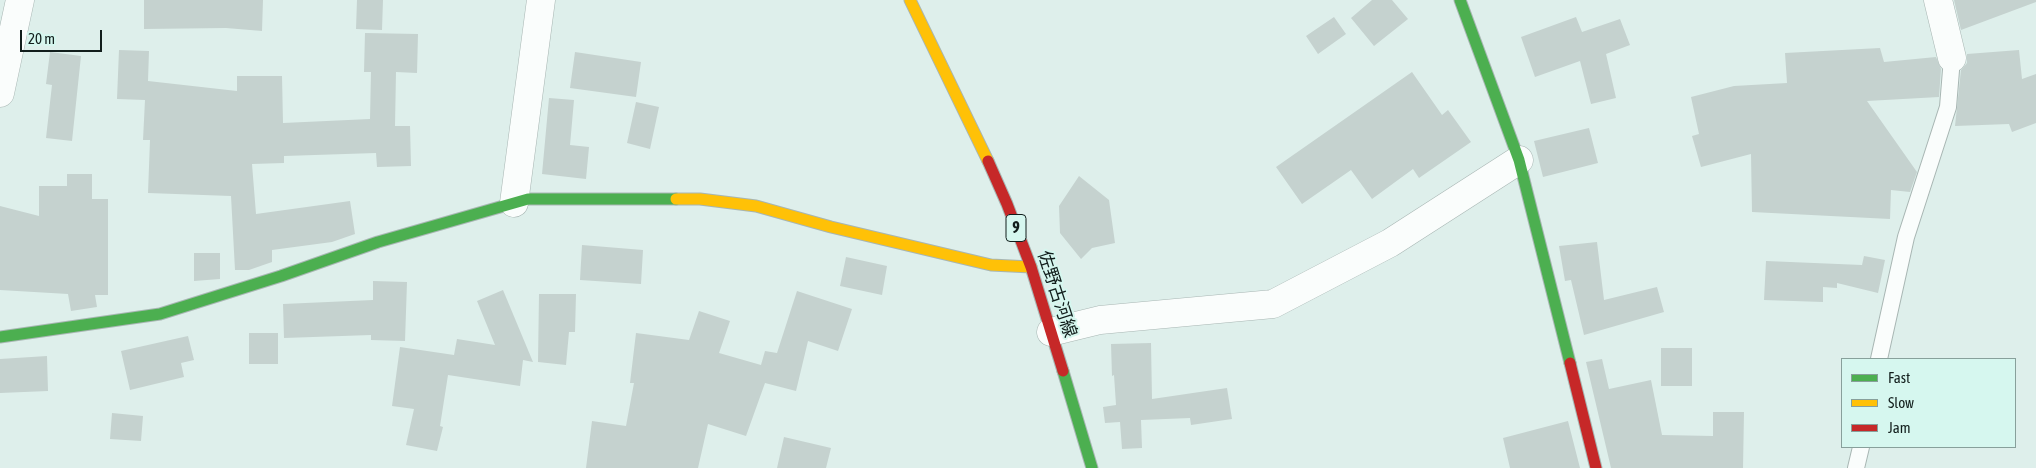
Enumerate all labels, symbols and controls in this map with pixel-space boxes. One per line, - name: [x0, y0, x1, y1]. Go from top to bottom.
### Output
- scale bar: [22, 20, 105, 52]
- text: 20 m: [28, 30, 55, 47]
- road number: 9: [1006, 214, 1026, 242]
- street label: 佐野古河線: [1033, 248, 1081, 340]
- legend: [1841, 358, 2016, 448]
- text: Fast: [1888, 369, 1910, 386]
- text: Slow: [1888, 394, 1914, 411]
- text: Jam: [1888, 419, 1911, 436]

